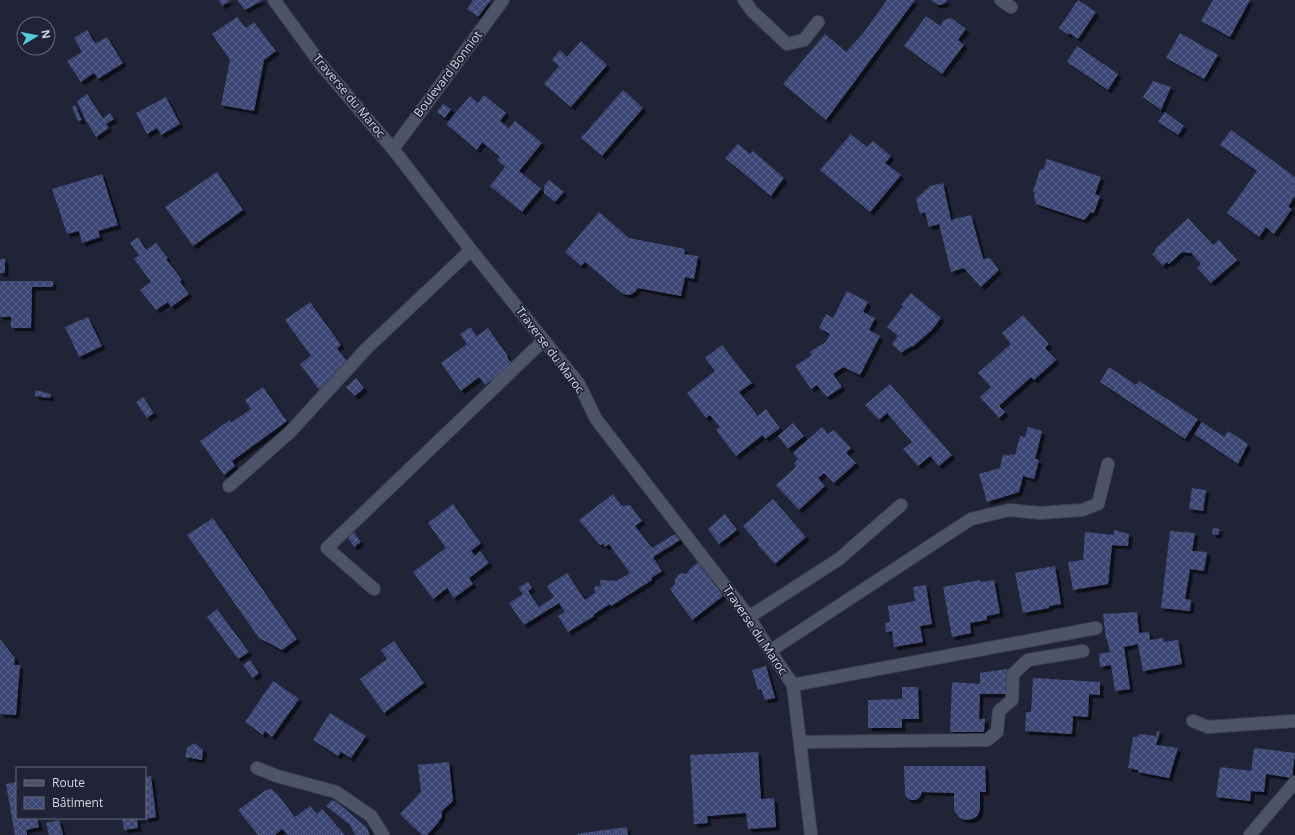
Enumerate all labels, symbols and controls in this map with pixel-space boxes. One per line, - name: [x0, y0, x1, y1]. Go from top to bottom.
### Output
- north arrow: [16, 16, 56, 56]
- street label: Boulevard Bonniot: [409, 27, 486, 120]
- text: N: [38, 28, 55, 40]
- street label: Traverse du Maroc: [309, 50, 390, 141]
- street label: Traverse du Maroc: [512, 303, 589, 397]
- street label: Traverse du Maroc: [719, 582, 792, 678]
- legend: [16, 767, 146, 819]
- text: Route: [52, 774, 85, 791]
- text: Bâtiment: [52, 794, 103, 811]

